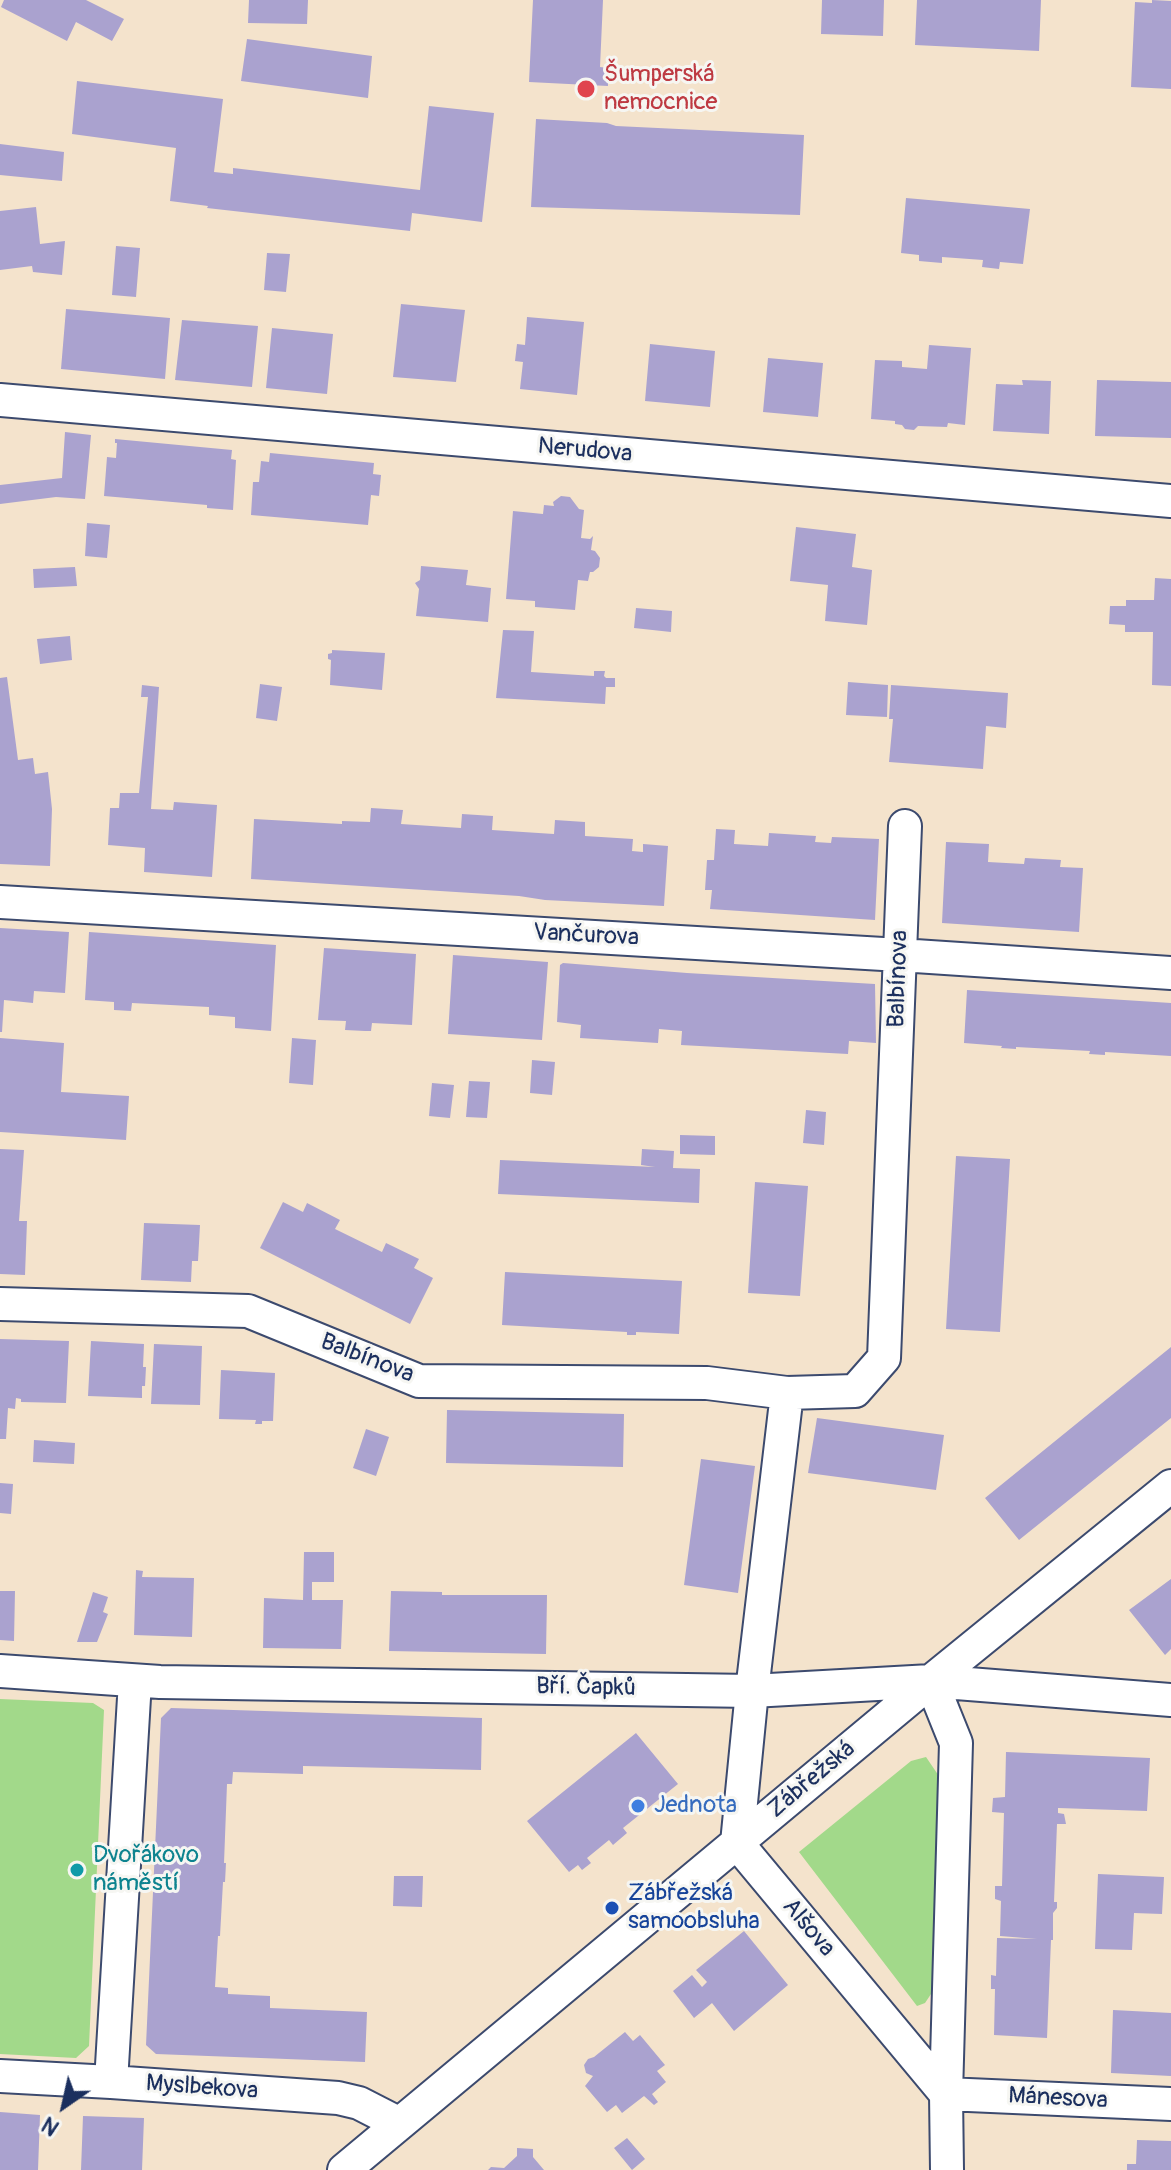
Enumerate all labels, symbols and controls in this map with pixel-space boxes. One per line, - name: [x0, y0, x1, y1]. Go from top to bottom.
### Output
- place label: Šumperská nemocnice: [604, 61, 717, 117]
- marker: Šumperská nemocnice: [575, 78, 597, 100]
- street label: Nerudova: [537, 433, 633, 469]
- street label: Vančurova: [532, 919, 640, 953]
- street label: Balbínova: [883, 930, 915, 1028]
- street label: Balbínova: [316, 1328, 418, 1390]
- street label: Bří. Čapků: [536, 1673, 636, 1703]
- street label: Zábřežská: [763, 1735, 861, 1825]
- place label: Jednota: [654, 1792, 737, 1820]
- marker: Jednota: [629, 1797, 647, 1815]
- place label: Dvořákovo náměstí: [93, 1842, 199, 1898]
- marker: Dvořákovo náměstí: [68, 1861, 86, 1879]
- place label: Zábřežská samoobsluha: [628, 1880, 760, 1936]
- street label: Alšova: [775, 1893, 841, 1963]
- marker: Zábřežská samoobsluha: [603, 1899, 621, 1917]
- north arrow: [24, 2066, 104, 2146]
- street label: Myslbekova: [145, 2070, 259, 2106]
- street label: Mánesova: [1008, 2082, 1108, 2116]
- text: N: [37, 2110, 65, 2142]

